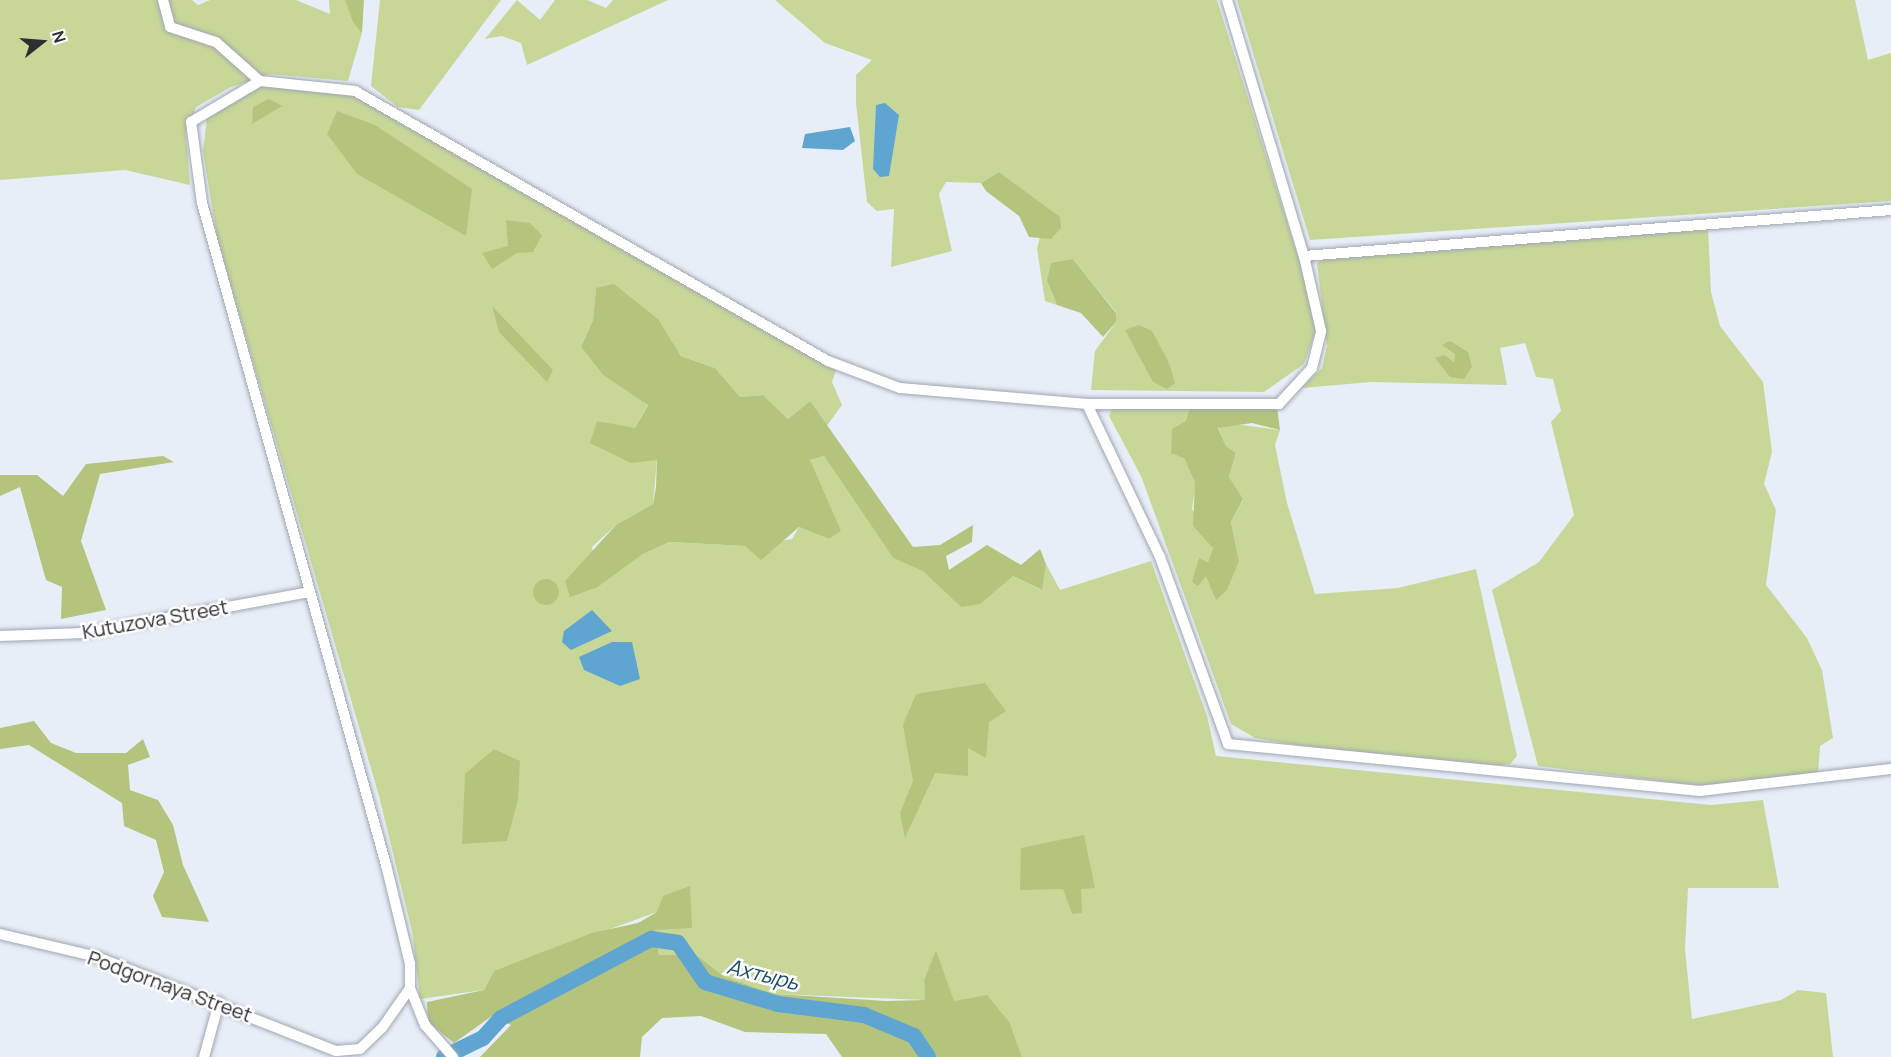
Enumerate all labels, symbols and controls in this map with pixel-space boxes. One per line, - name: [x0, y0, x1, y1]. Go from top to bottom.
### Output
- north arrow: [12, 12, 72, 72]
- text: N: [47, 28, 71, 45]
- street label: Kutuzova Street: [80, 594, 230, 644]
- street label: Podgornaya Street: [85, 945, 255, 1027]
- water label: Ахтырь: [725, 953, 801, 995]

